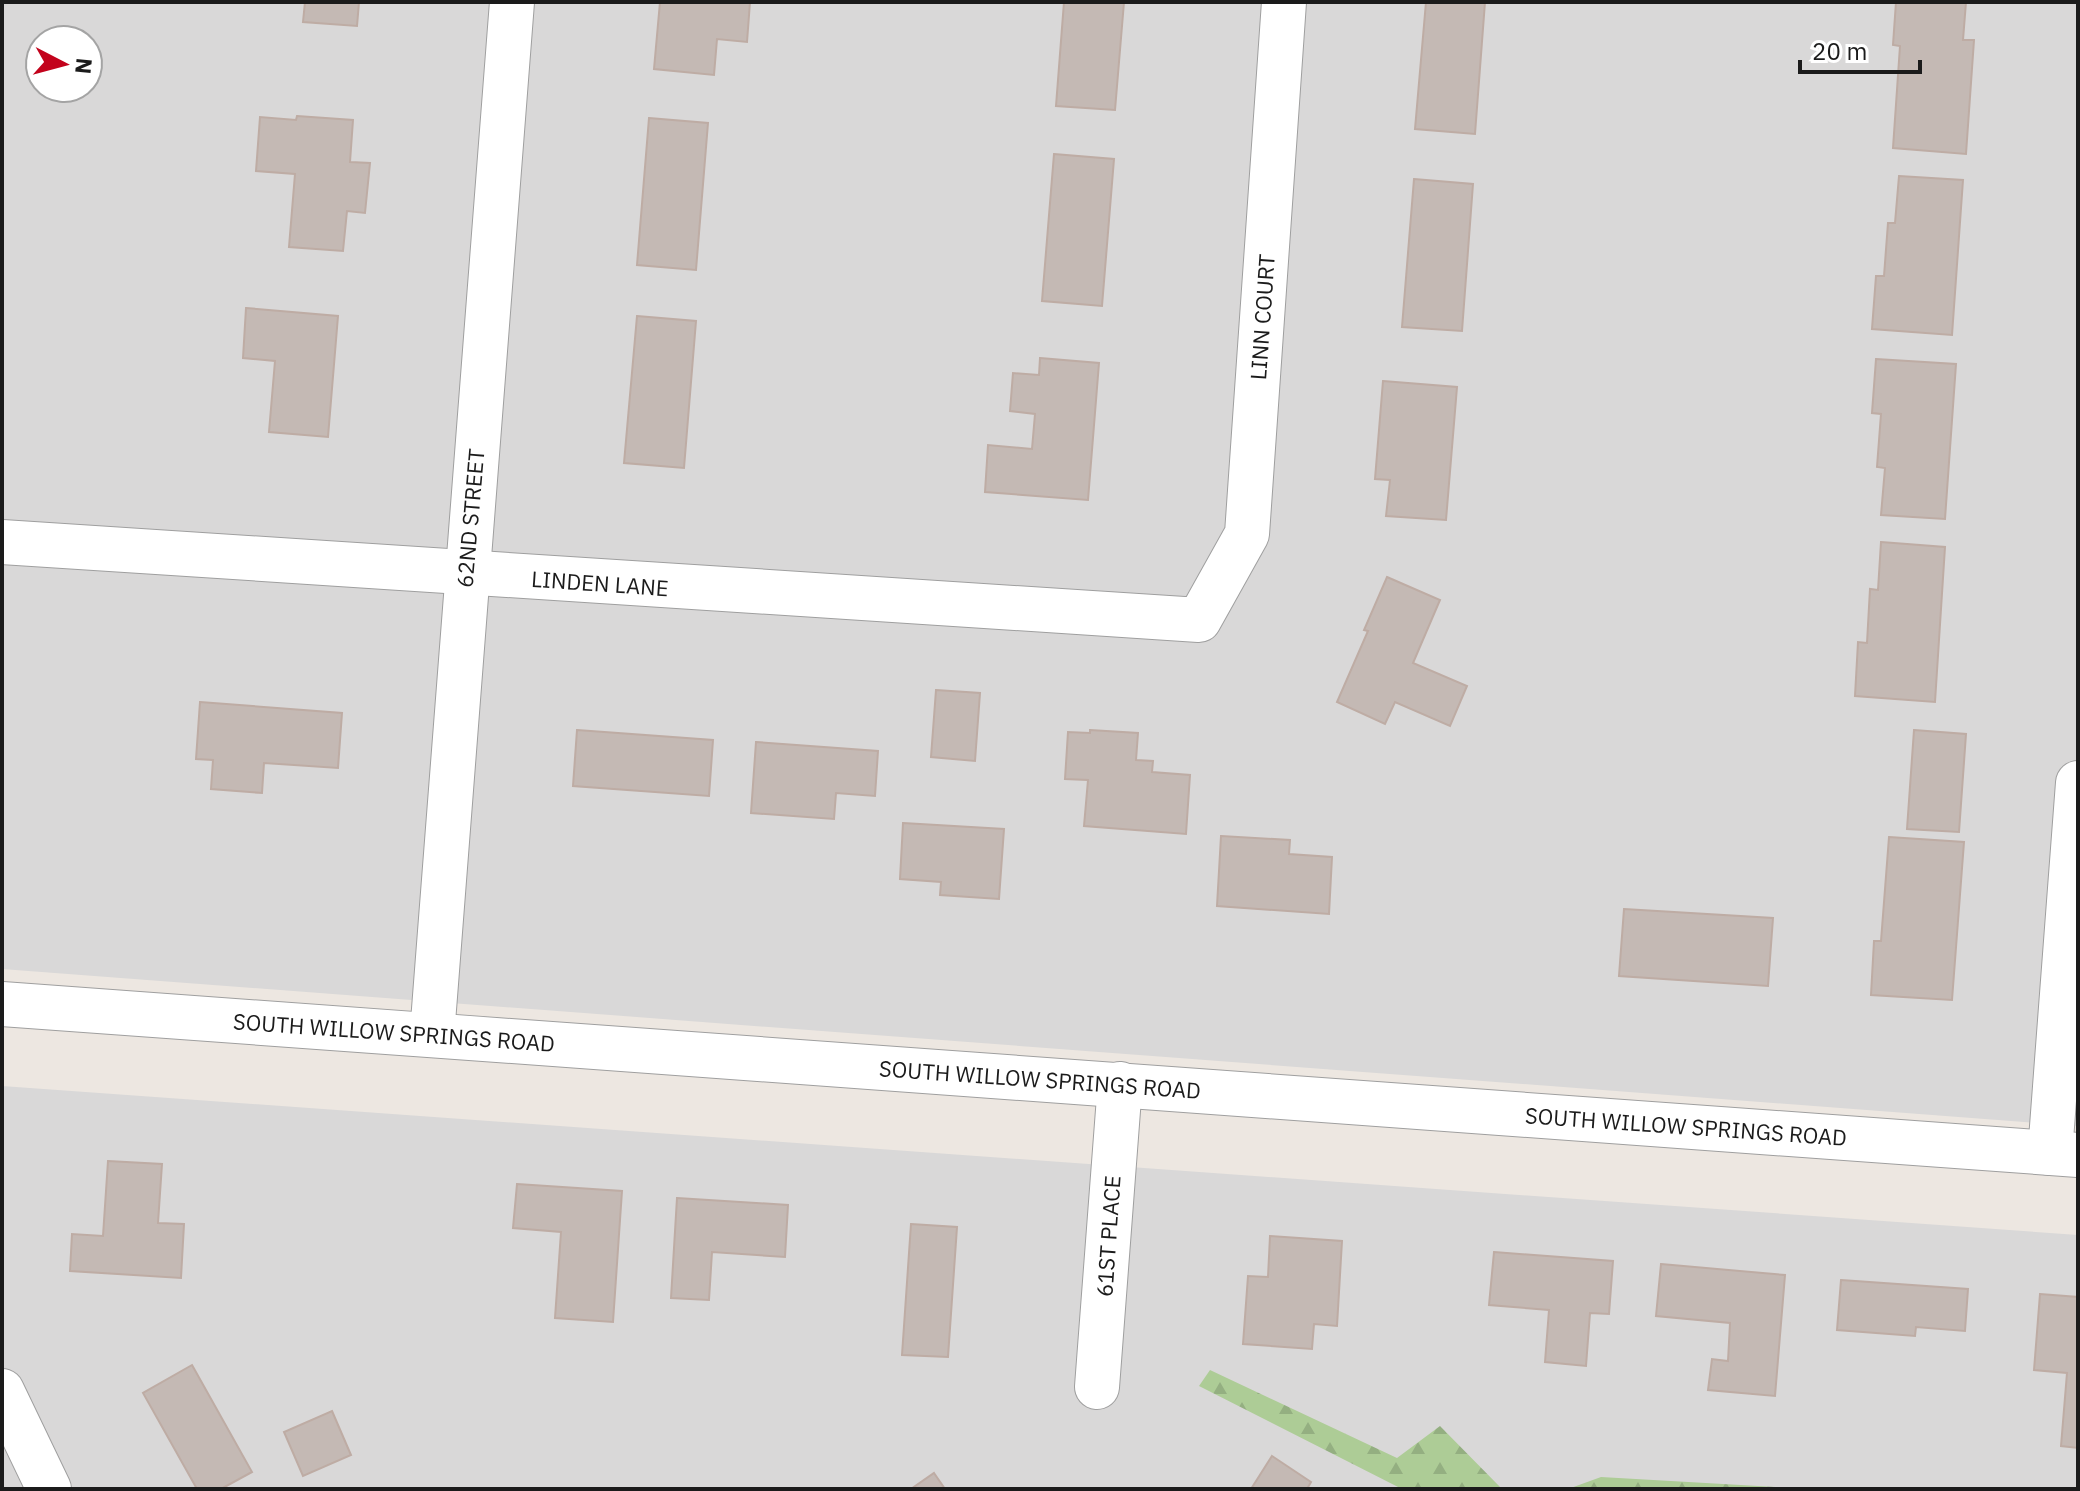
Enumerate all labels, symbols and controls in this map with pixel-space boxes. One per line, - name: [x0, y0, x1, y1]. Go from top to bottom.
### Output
- north arrow: [24, 24, 104, 104]
- scale bar: [1800, 24, 1920, 74]
- text: 20 m: [1812, 35, 1867, 67]
- text: N: [69, 57, 100, 76]
- street label: LINN COURT: [1243, 253, 1281, 381]
- street label: 62ND STREET: [449, 447, 491, 589]
- street label: LINDEN LANE: [530, 564, 670, 602]
- street label: SOUTH WILLOW SPRINGS ROAD: [232, 1006, 556, 1058]
- street label: SOUTH WILLOW SPRINGS ROAD: [878, 1053, 1202, 1105]
- street label: SOUTH WILLOW SPRINGS ROAD: [1524, 1100, 1848, 1152]
- street label: 61ST PLACE: [1089, 1174, 1127, 1298]

